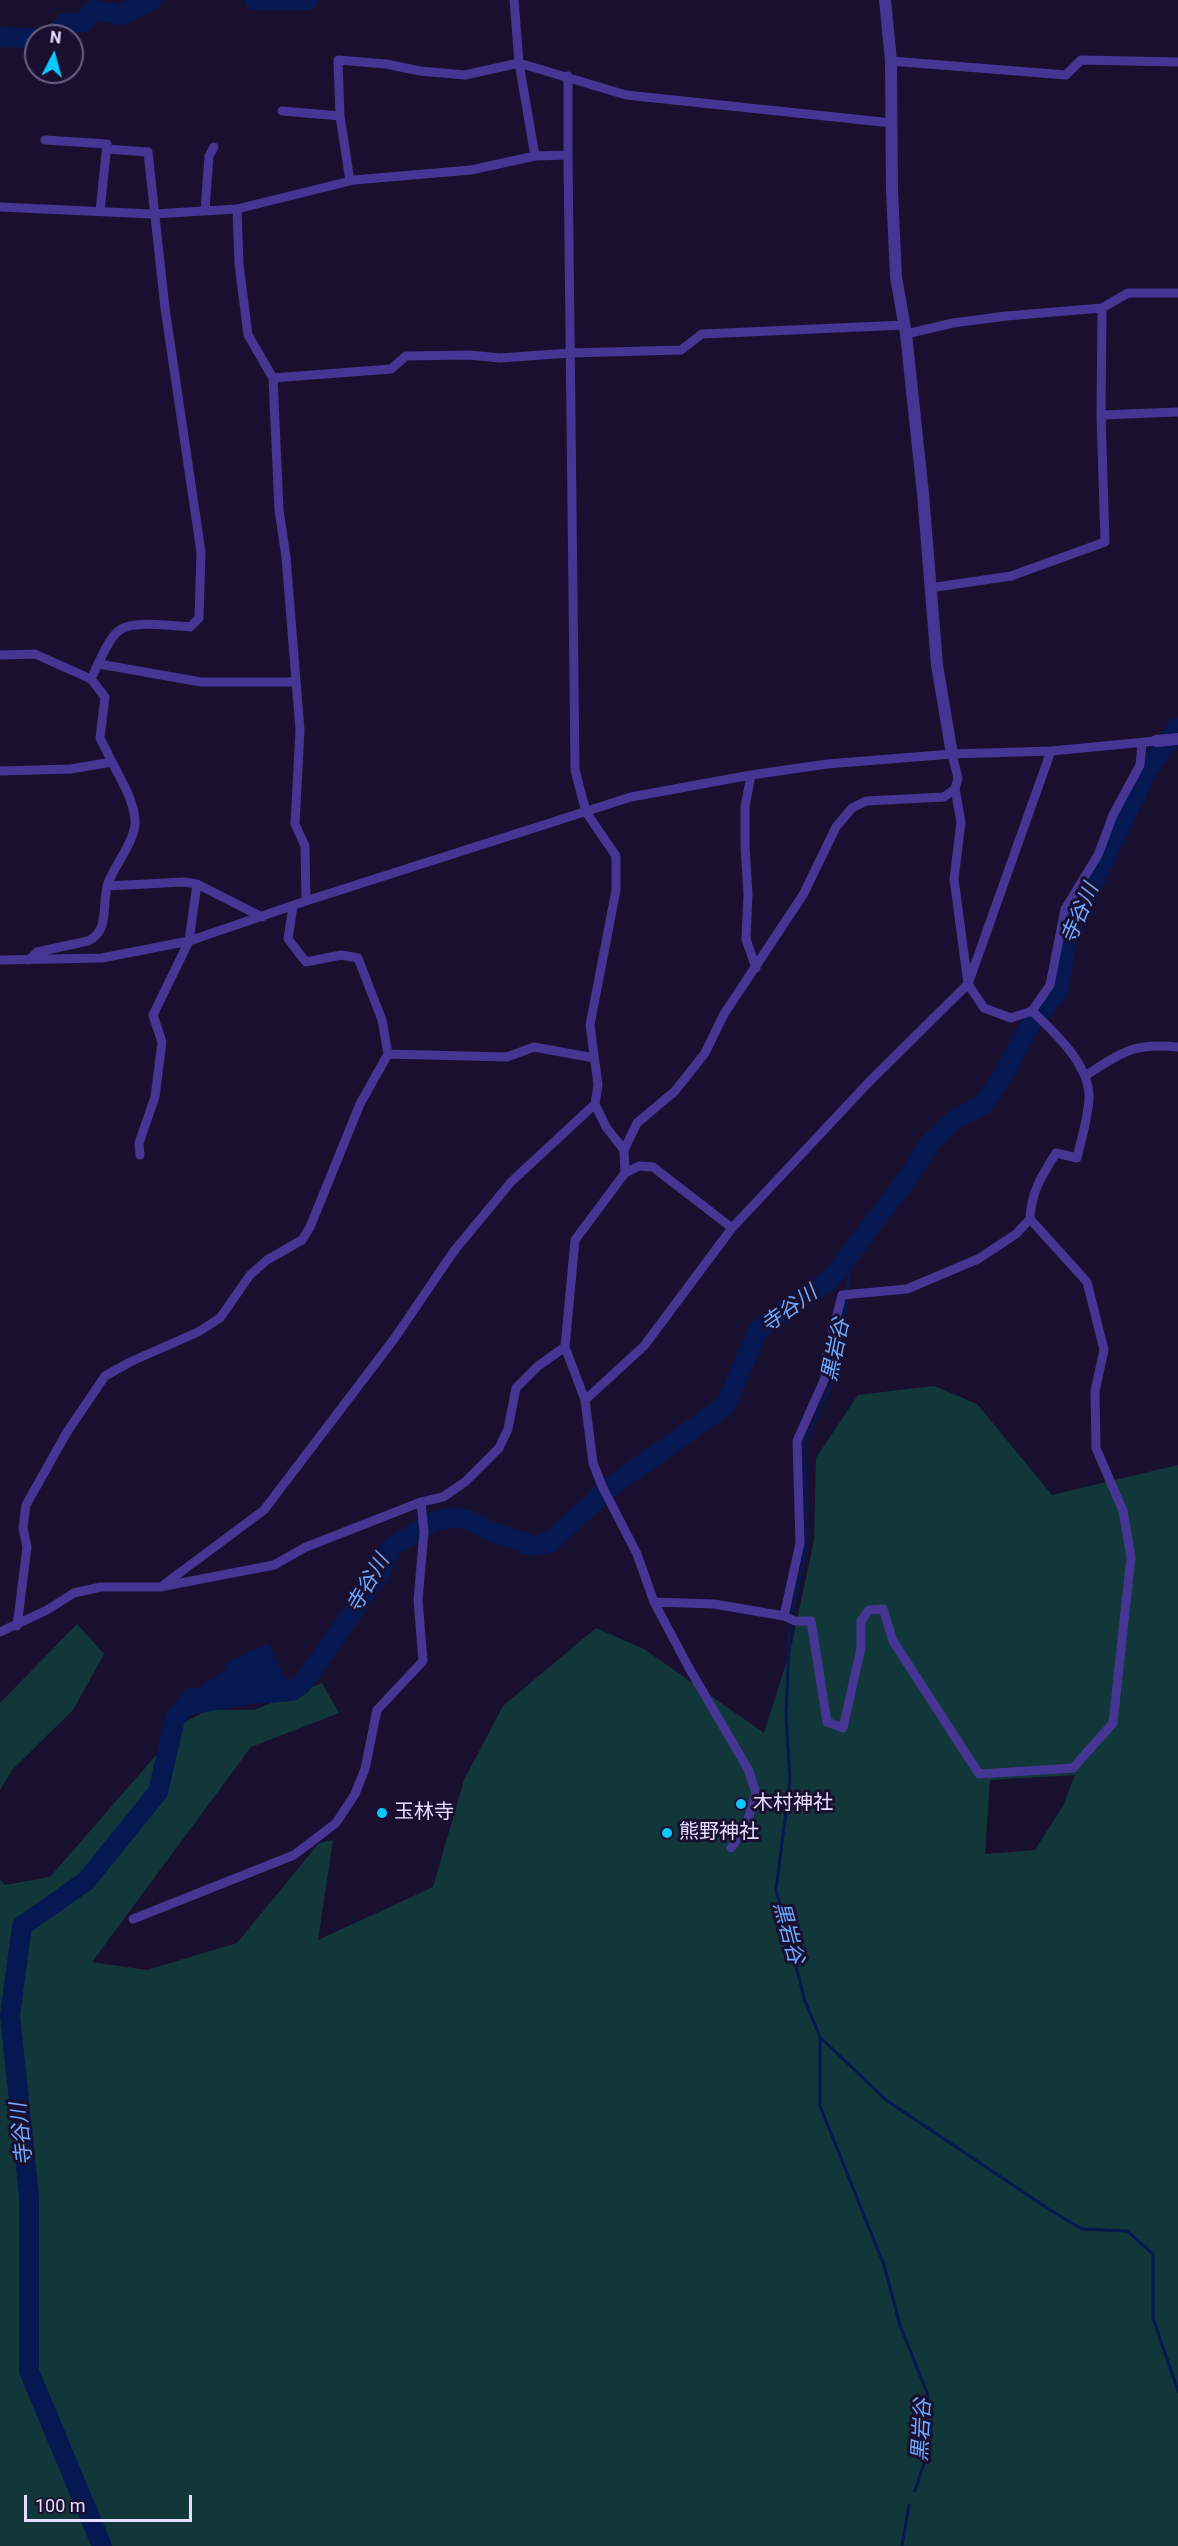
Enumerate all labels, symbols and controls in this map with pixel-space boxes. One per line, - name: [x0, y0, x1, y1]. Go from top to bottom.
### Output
- north arrow: [24, 24, 84, 84]
- text: N: [49, 28, 62, 48]
- water label: 寺谷川: [1057, 880, 1105, 948]
- water label: 寺谷川: [757, 1281, 823, 1339]
- water label: 黒岩谷: [818, 1317, 856, 1383]
- water label: 寺谷川: [342, 1550, 396, 1618]
- place label: 木村神社: [753, 1792, 833, 1816]
- marker: 木村神社: [734, 1797, 748, 1811]
- place label: 玉林寺: [394, 1801, 454, 1825]
- marker: 玉林寺: [375, 1806, 389, 1820]
- place label: 熊野神社: [679, 1821, 759, 1845]
- marker: 熊野神社: [660, 1826, 674, 1840]
- water label: 黒岩谷: [767, 1899, 807, 1967]
- water label: 寺谷川: [7, 2101, 39, 2167]
- water label: 黒岩谷: [909, 2398, 937, 2462]
- scale bar: [27, 2483, 195, 2521]
- text: 100 m: [35, 2495, 86, 2516]

